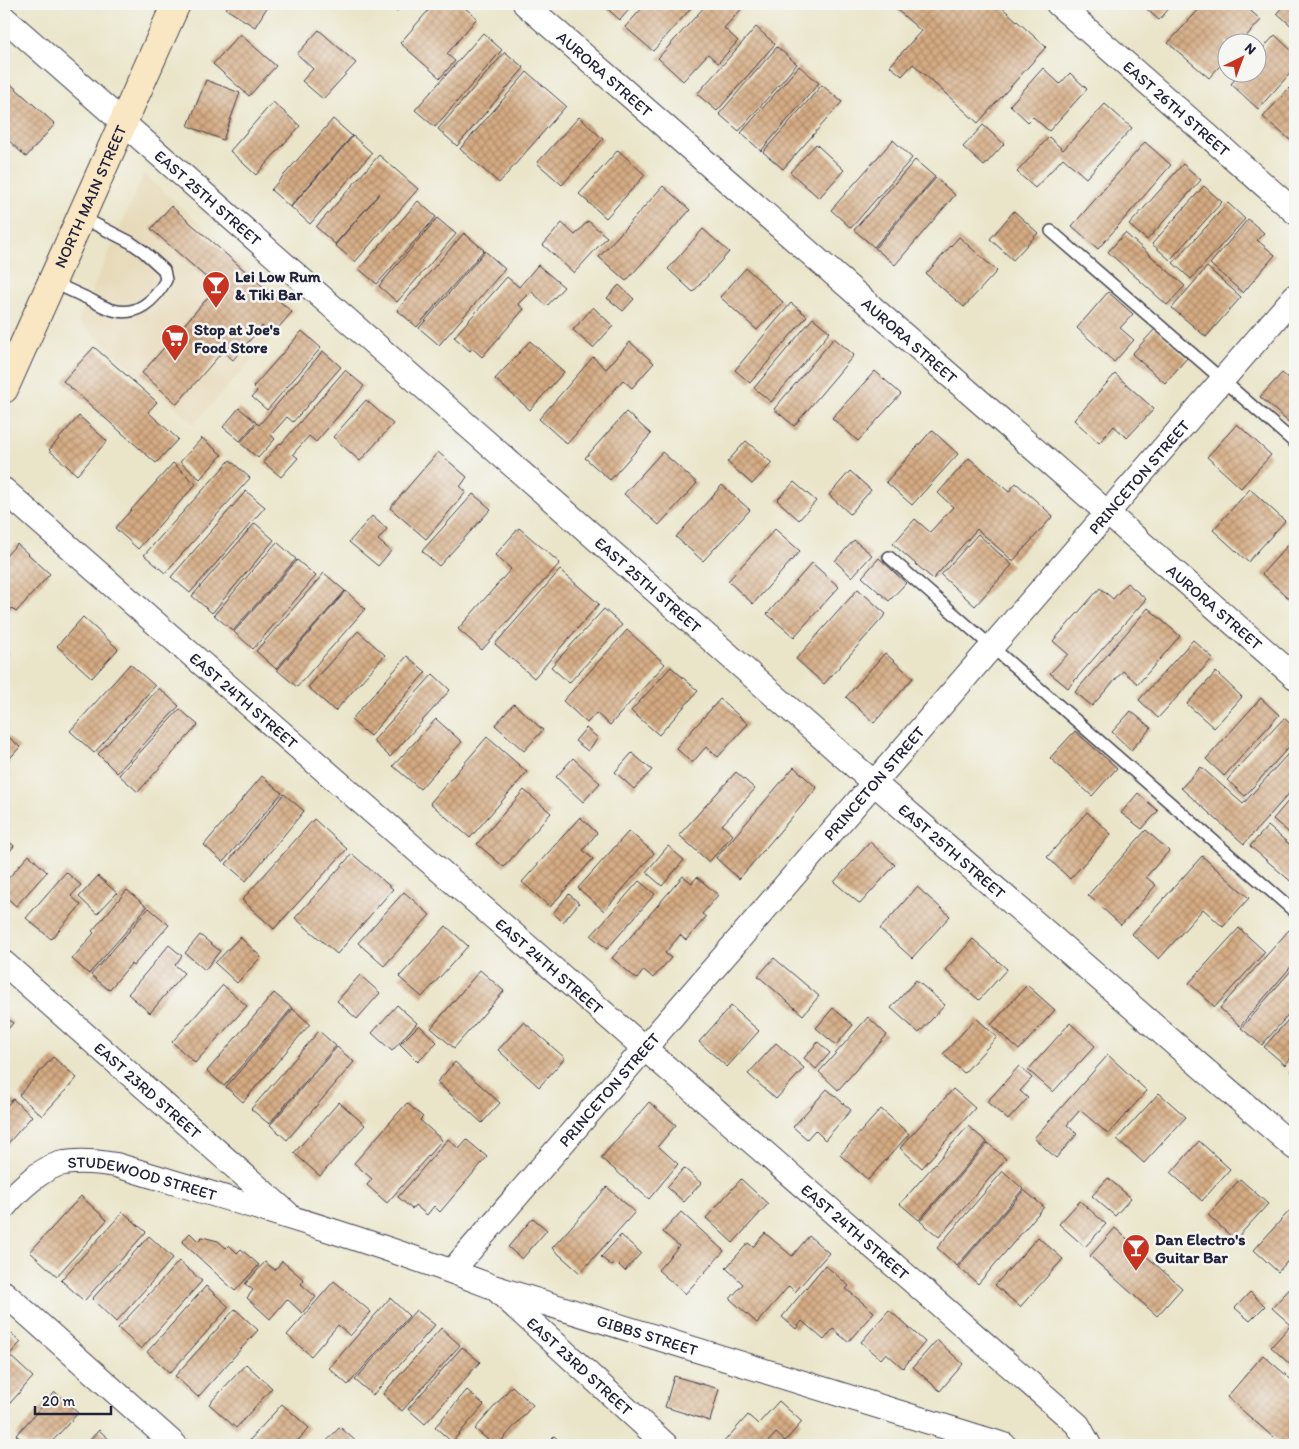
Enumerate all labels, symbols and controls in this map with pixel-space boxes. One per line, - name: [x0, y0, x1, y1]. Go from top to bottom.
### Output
- street label: AURORA STREET: [553, 27, 656, 121]
- north arrow: [1216, 32, 1266, 82]
- text: N: [1241, 39, 1260, 58]
- street label: EAST 26TH STREET: [1119, 56, 1234, 160]
- street label: NORTH MAIN STREET: [50, 122, 130, 271]
- street label: EAST 25TH STREET: [151, 146, 265, 250]
- place label: Lei Low Rum & Tiki Bar: [235, 267, 321, 304]
- bar icon: Lei Low Rum & Tiki Bar: [201, 270, 231, 309]
- street label: AURORA STREET: [858, 293, 961, 387]
- place label: Stop at Joe's Food Store: [194, 320, 280, 357]
- supermarket icon: Stop at Joe's Food Store: [160, 323, 190, 362]
- street label: PRINCETON STREET: [1084, 416, 1193, 538]
- street label: EAST 25TH STREET: [591, 533, 706, 636]
- street label: AURORA STREET: [1163, 560, 1266, 654]
- street label: EAST 24TH STREET: [186, 648, 302, 752]
- street label: PRINCETON STREET: [819, 722, 928, 844]
- street label: EAST 25TH STREET: [895, 799, 1010, 902]
- street label: EAST 24TH STREET: [492, 914, 608, 1018]
- street label: PRINCETON STREET: [554, 1028, 663, 1150]
- street label: EAST 23RD STREET: [91, 1038, 205, 1142]
- street label: STUDEWOOD STREET: [67, 1152, 219, 1204]
- street label: EAST 24TH STREET: [797, 1179, 913, 1284]
- place label: Dan Electro's Guitar Bar: [1155, 1230, 1245, 1267]
- bar icon: Dan Electro's Guitar Bar: [1121, 1233, 1151, 1272]
- street label: GIBBS STREET: [595, 1310, 700, 1359]
- street label: EAST 23RD STREET: [523, 1313, 637, 1419]
- scale bar: [35, 1384, 111, 1416]
- text: 20 m: [42, 1392, 76, 1410]

